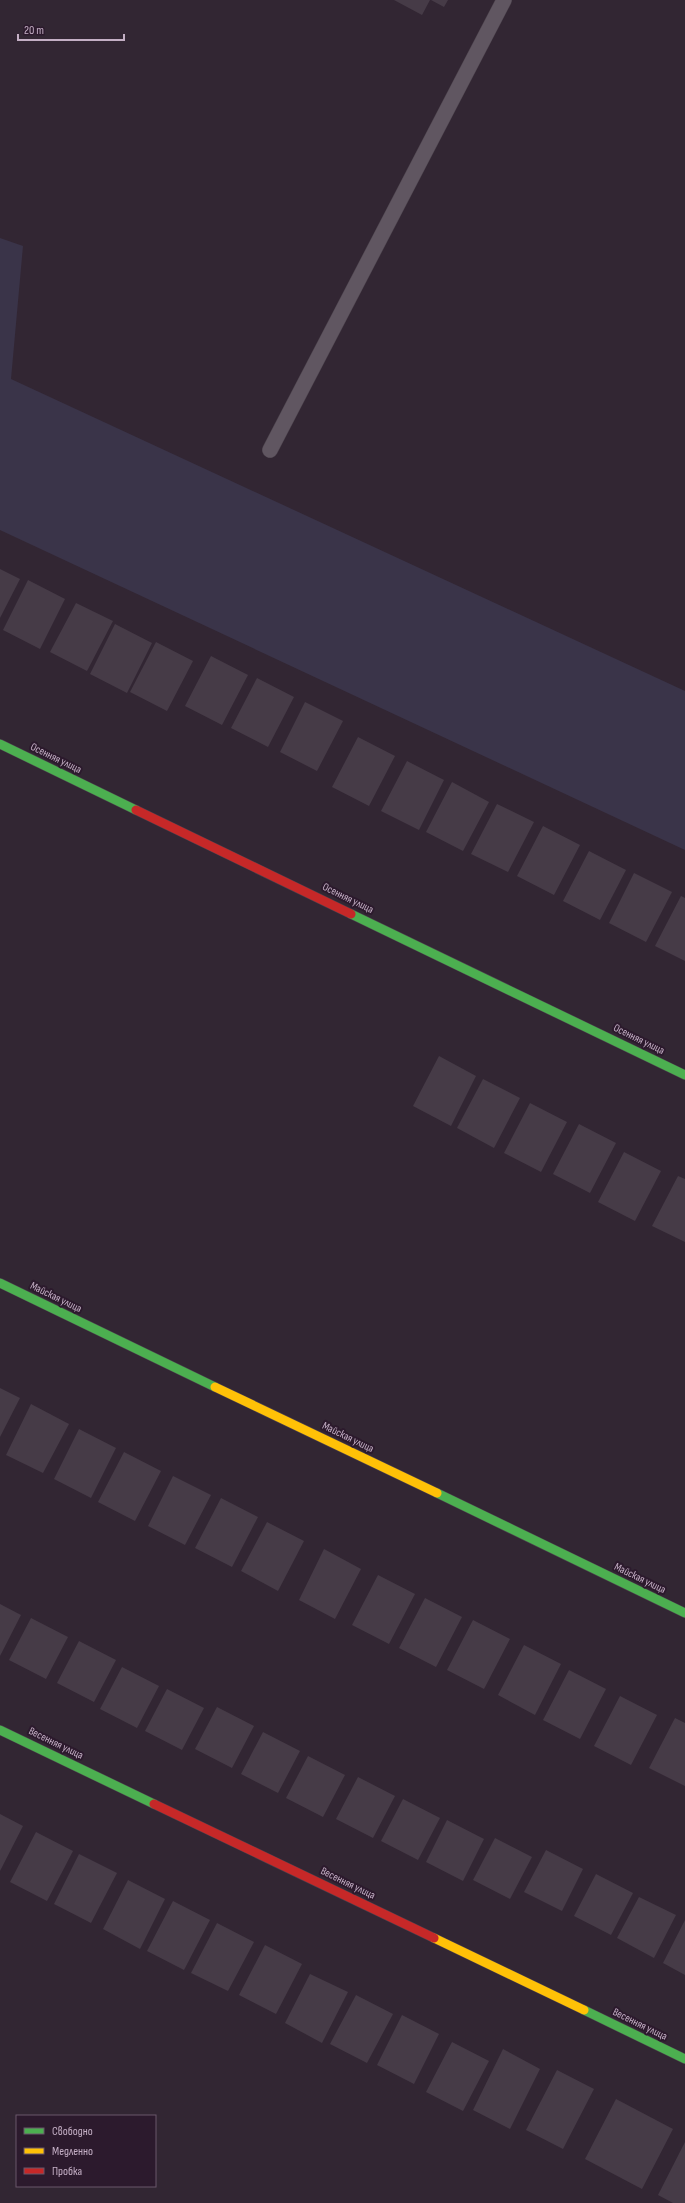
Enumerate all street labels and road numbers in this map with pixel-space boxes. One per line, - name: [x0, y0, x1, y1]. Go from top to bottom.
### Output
- street label: Осенняя улица: [28, 740, 84, 776]
- street label: Осенняя улица: [320, 880, 376, 916]
- street label: Осенняя улица: [611, 1021, 667, 1057]
- street label: Майская улица: [28, 1279, 84, 1315]
- street label: Майская улица: [320, 1419, 376, 1455]
- street label: Майская улица: [612, 1560, 668, 1596]
- street label: Весенняя улица: [27, 1724, 85, 1762]
- street label: Весенняя улица: [319, 1864, 377, 1902]
- street label: Весенняя улица: [611, 2005, 669, 2043]

